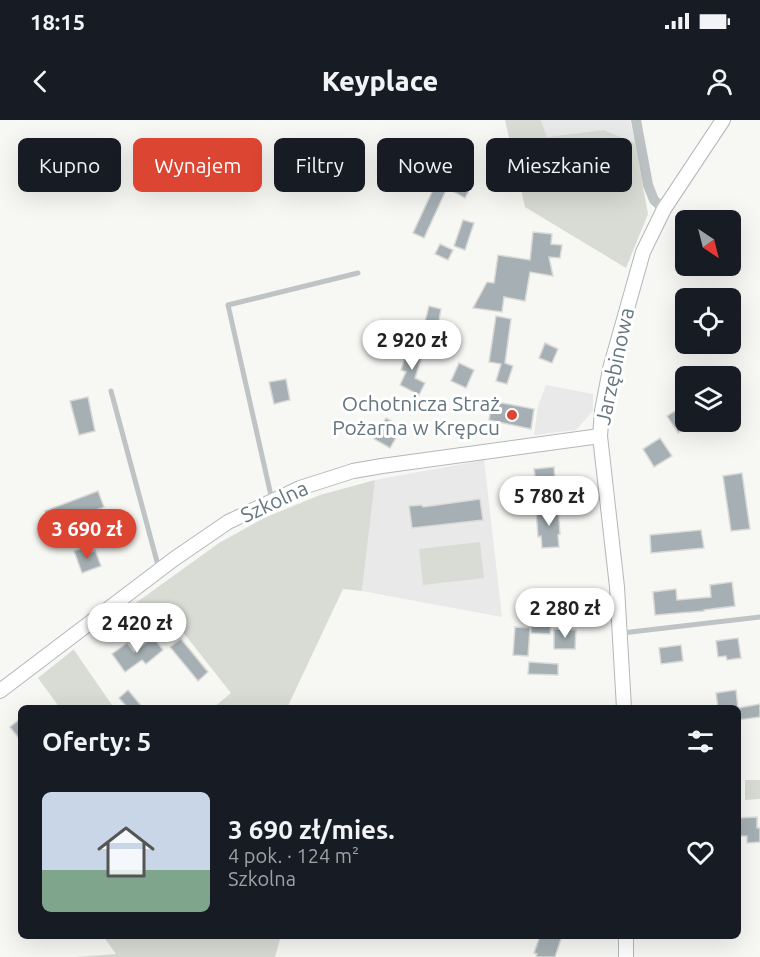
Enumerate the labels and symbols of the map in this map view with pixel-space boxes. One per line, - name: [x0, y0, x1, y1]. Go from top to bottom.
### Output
- north arrow: [675, 210, 741, 276]
- street label: Jarzębinowa: [590, 305, 638, 427]
- pin: 2 920 zł: [350, 320, 474, 371]
- place label: Ochotnicza Straż Pożarna w Krępcu: [332, 391, 500, 439]
- marker: Ochotnicza Straż Pożarna w Krępcu: [505, 408, 519, 422]
- street label: Szkolna: [237, 475, 311, 527]
- pin: 5 780 zł: [487, 476, 611, 527]
- pin: 3 690 zł: [25, 509, 149, 560]
- pin: 2 280 zł: [503, 588, 627, 639]
- pin: 2 420 zł: [75, 603, 199, 654]

